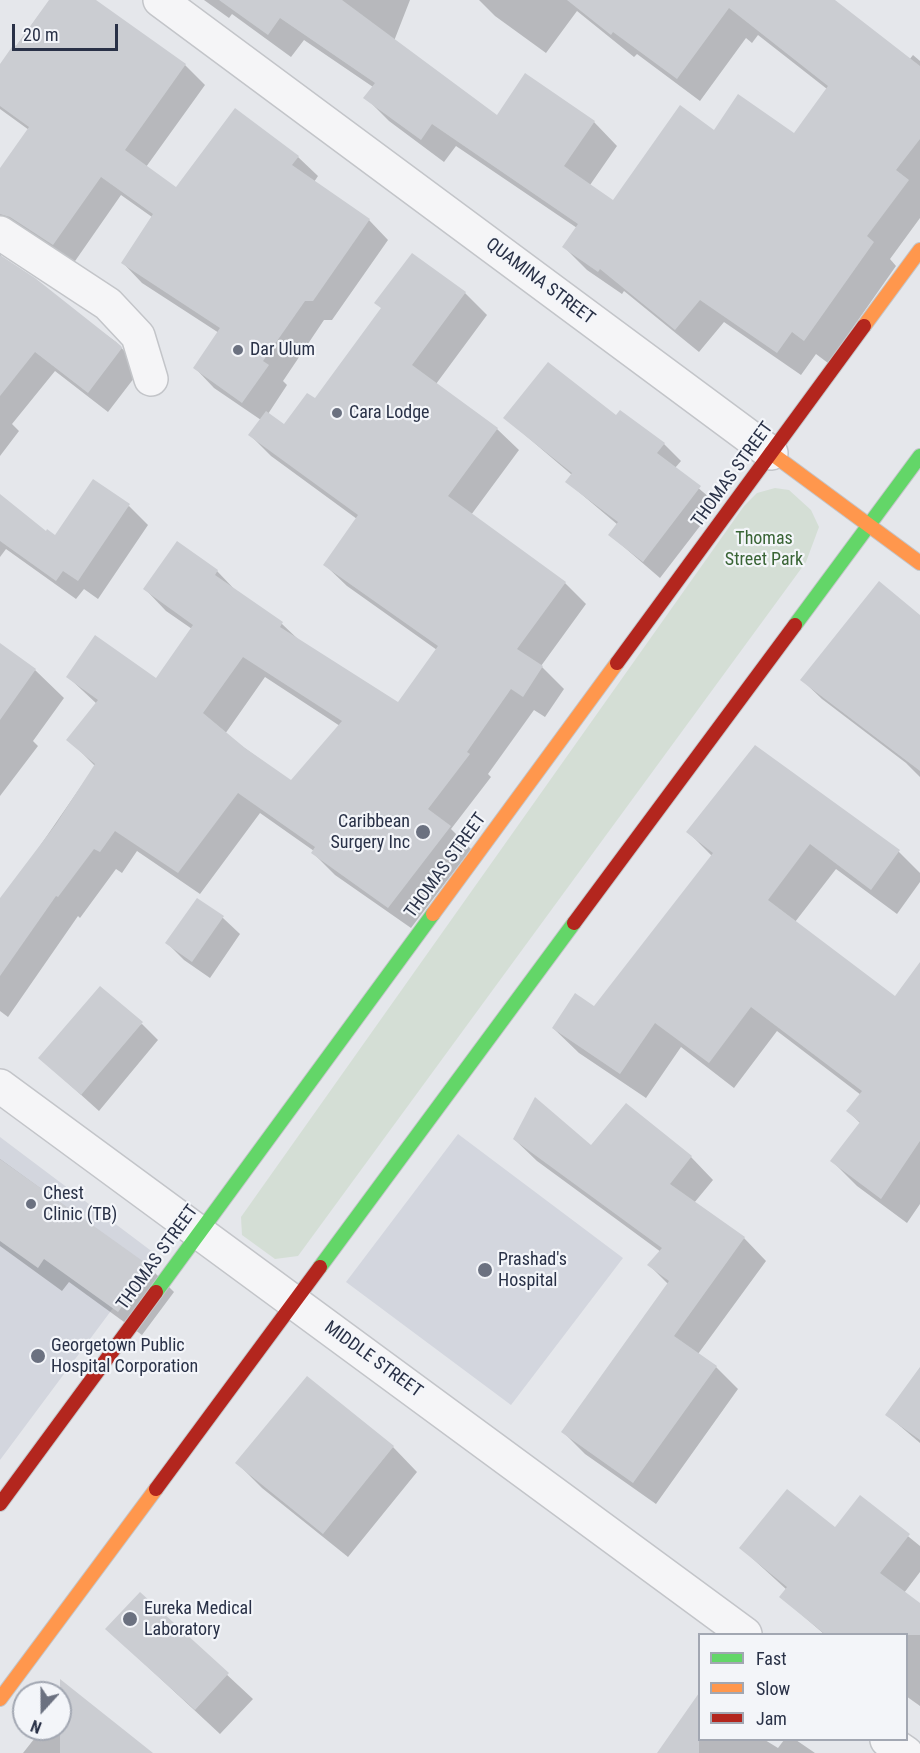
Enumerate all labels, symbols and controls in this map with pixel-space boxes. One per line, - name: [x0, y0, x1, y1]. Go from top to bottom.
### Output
- scale bar: [15, 12, 122, 50]
- text: 20 m: [23, 24, 58, 45]
- street label: QUAMINA STREET: [481, 234, 599, 330]
- place label: Dar Ulum: [250, 339, 315, 361]
- marker: Dar Ulum: [231, 343, 245, 357]
- place label: Cara Lodge: [349, 402, 430, 424]
- marker: Cara Lodge: [330, 406, 344, 420]
- street label: THOMAS STREET: [688, 418, 778, 532]
- park label: Thomas Street Park: [725, 528, 803, 570]
- street label: THOMAS STREET: [401, 809, 491, 923]
- place label: Caribbean Surgery Inc: [331, 811, 410, 854]
- marker: Caribbean Surgery Inc: [414, 823, 432, 841]
- place label: Chest Clinic (TB): [43, 1183, 117, 1226]
- marker: Chest Clinic (TB): [24, 1197, 38, 1211]
- street label: THOMAS STREET: [113, 1201, 203, 1315]
- place label: Prashad's Hospital: [498, 1249, 567, 1292]
- marker: Prashad's Hospital: [476, 1261, 494, 1279]
- street label: MIDDLE STREET: [320, 1317, 426, 1403]
- place label: Georgetown Public Hospital Corporation: [51, 1335, 198, 1378]
- marker: Georgetown Public Hospital Corporation: [29, 1347, 47, 1365]
- place label: Eureka Medical Laboratory: [144, 1598, 252, 1640]
- marker: Eureka Medical Laboratory: [121, 1610, 139, 1628]
- legend: [698, 1633, 908, 1741]
- text: Fast: [756, 1648, 787, 1669]
- text: Slow: [756, 1678, 790, 1699]
- north arrow: [12, 1681, 72, 1741]
- text: Jam: [756, 1708, 787, 1729]
- text: N: [28, 1716, 44, 1737]

